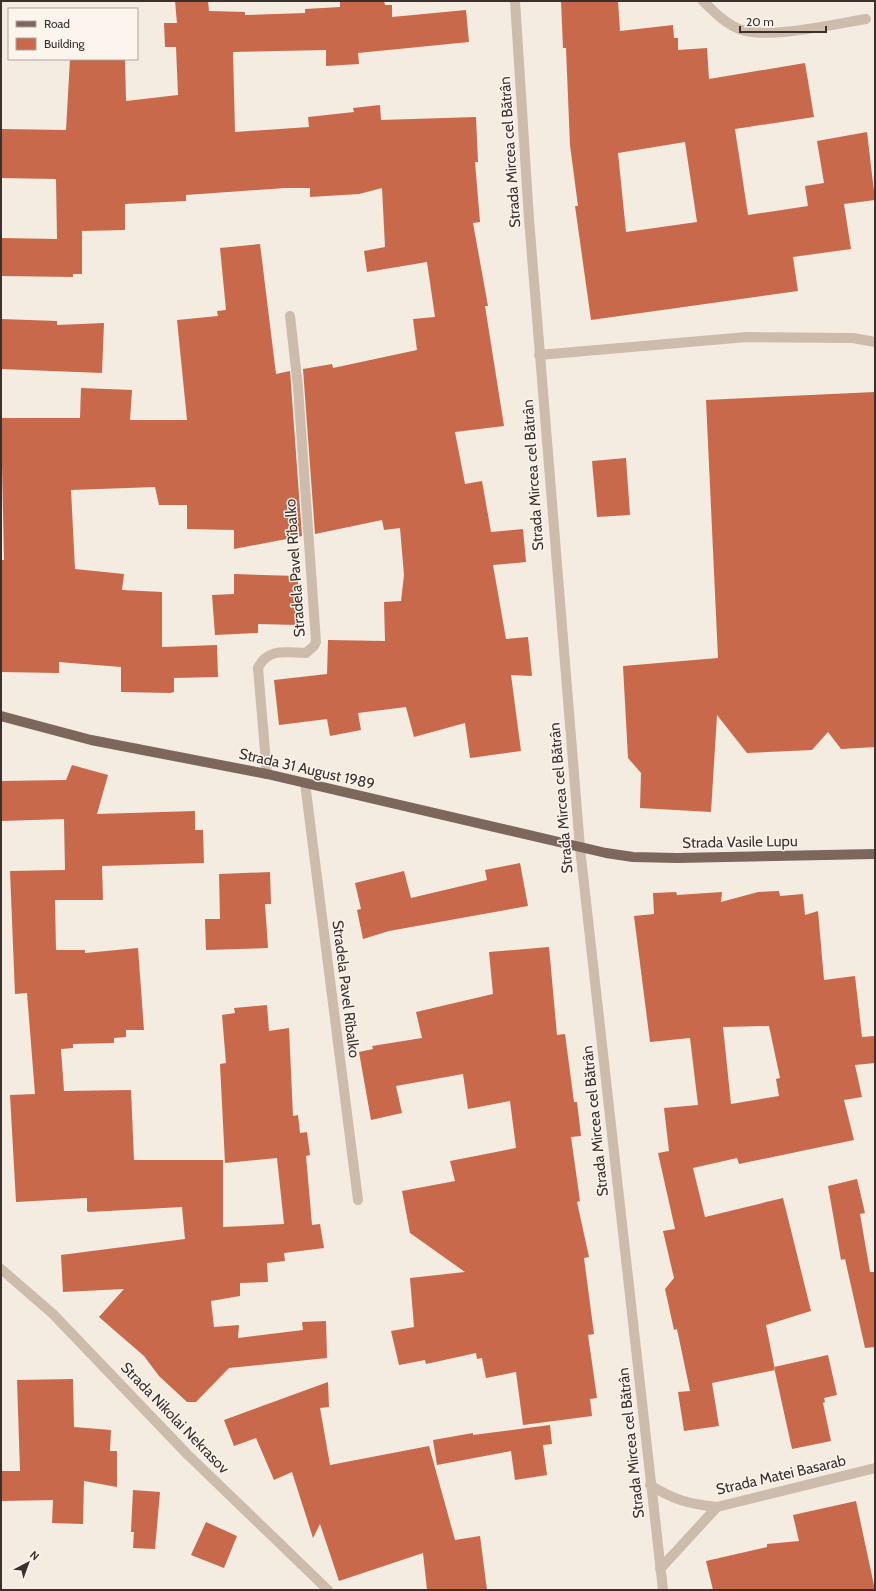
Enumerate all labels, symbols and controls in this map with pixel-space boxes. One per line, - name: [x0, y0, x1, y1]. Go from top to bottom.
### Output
- legend: [8, 8, 138, 60]
- scale bar: [740, 8, 826, 34]
- text: 20 m: [746, 14, 774, 29]
- text: Road: [44, 16, 70, 31]
- text: Building: [44, 36, 86, 51]
- street label: Strada Mircea cel Bătrân: [496, 76, 524, 228]
- street label: Strada Mircea cel Bătrân: [519, 399, 547, 551]
- street label: Stradela Pavel Rîbalko: [281, 498, 309, 638]
- street label: Strada Mircea cel Bătrân: [545, 722, 577, 874]
- street label: Strada 31 August 1989: [237, 745, 377, 793]
- street label: Strada Vasile Lupu: [682, 832, 798, 852]
- street label: Stradela Pavel Rîbalko: [329, 919, 363, 1059]
- street label: Strada Mircea cel Bătrân: [578, 1045, 612, 1197]
- street label: Strada Nikolai Nekrasov: [117, 1358, 233, 1478]
- street label: Strada Mircea cel Bătrân: [614, 1367, 648, 1519]
- street label: Strada Matei Basarab: [714, 1451, 848, 1499]
- north arrow: [8, 1543, 48, 1583]
- text: N: [27, 1548, 42, 1563]

